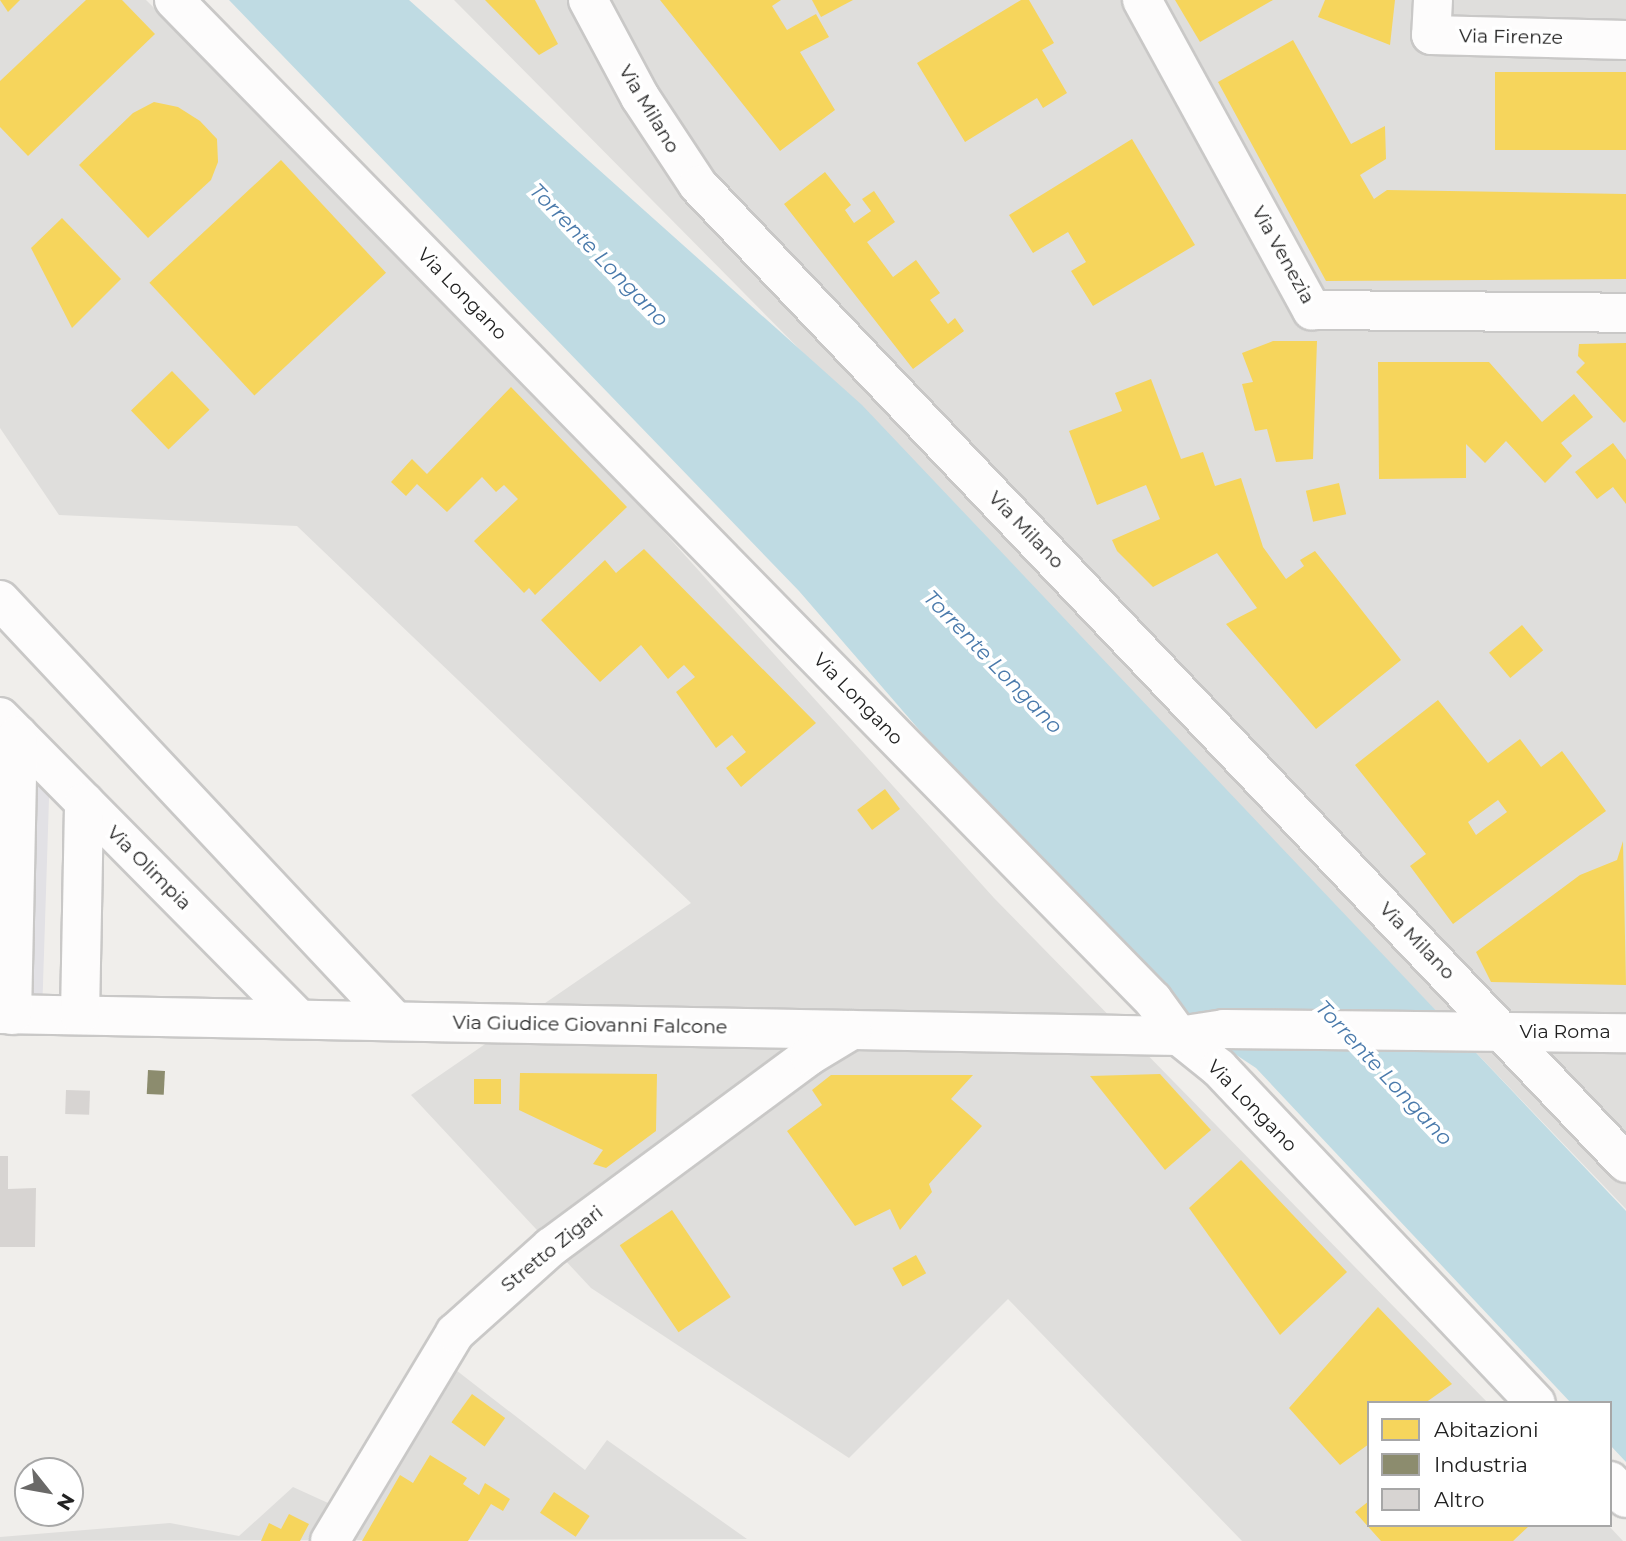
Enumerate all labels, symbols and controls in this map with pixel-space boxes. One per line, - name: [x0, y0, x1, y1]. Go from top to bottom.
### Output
- street label: Via Firenze: [1459, 25, 1563, 49]
- street label: Via Milano: [614, 61, 684, 157]
- water label: Torrente Longano: [524, 178, 674, 332]
- street label: Via Venezia: [1247, 202, 1319, 308]
- street label: Via Longano: [412, 243, 512, 345]
- street label: Via Milano: [984, 487, 1068, 573]
- water label: Torrente Longano: [918, 585, 1068, 739]
- street label: Via Longano: [808, 648, 908, 750]
- street label: Via Olimpia: [102, 821, 196, 915]
- street label: Via Milano: [1375, 898, 1459, 984]
- water label: Torrente Longano: [1310, 995, 1458, 1151]
- street label: Via Giudice Giovanni Falcone: [452, 1011, 728, 1039]
- street label: Via Roma: [1519, 1021, 1611, 1043]
- street label: Via Longano: [1202, 1055, 1302, 1157]
- street label: Stretto Zigari: [497, 1201, 607, 1297]
- legend: [1367, 1401, 1612, 1527]
- text: Abitazioni: [1434, 1417, 1539, 1442]
- text: Industria: [1434, 1452, 1528, 1477]
- north arrow: [14, 1457, 84, 1527]
- text: Altro: [1434, 1487, 1484, 1512]
- text: N: [52, 1490, 80, 1515]

